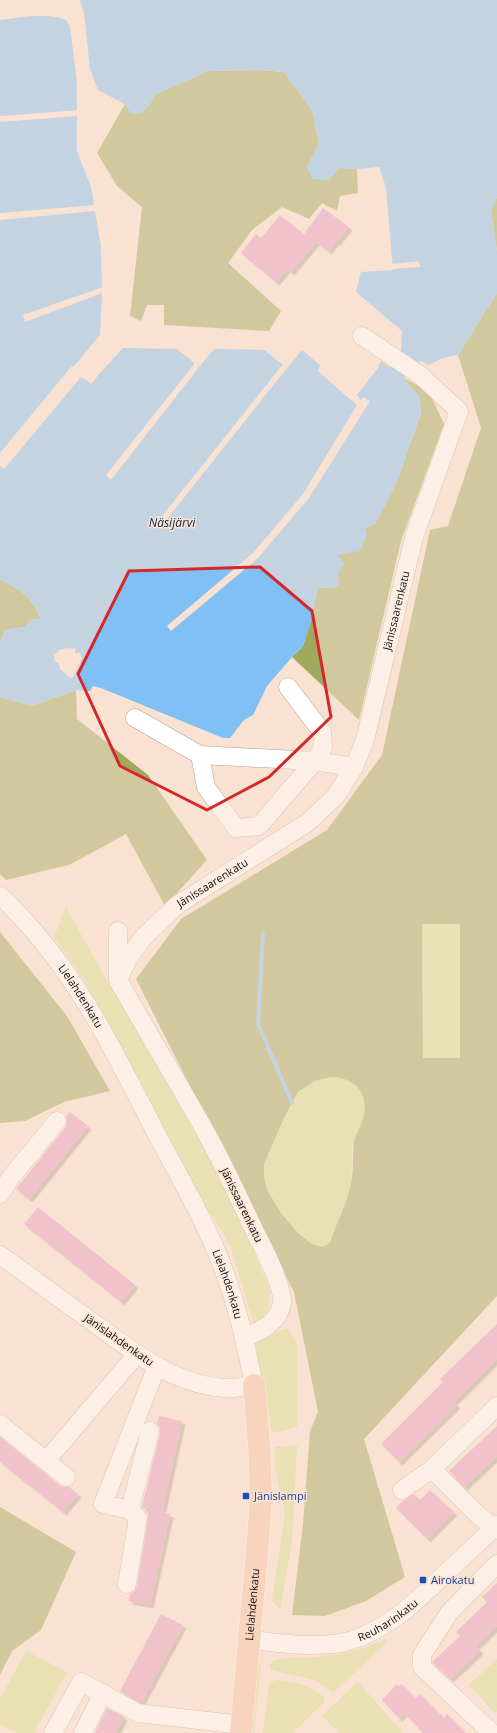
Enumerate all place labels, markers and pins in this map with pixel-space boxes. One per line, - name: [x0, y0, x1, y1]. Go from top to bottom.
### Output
- place label: Jänislampi: [253, 1488, 306, 1503]
- marker: Jänislampi: [241, 1491, 251, 1501]
- place label: Airokatu: [431, 1572, 474, 1587]
- marker: Airokatu: [418, 1575, 428, 1585]

